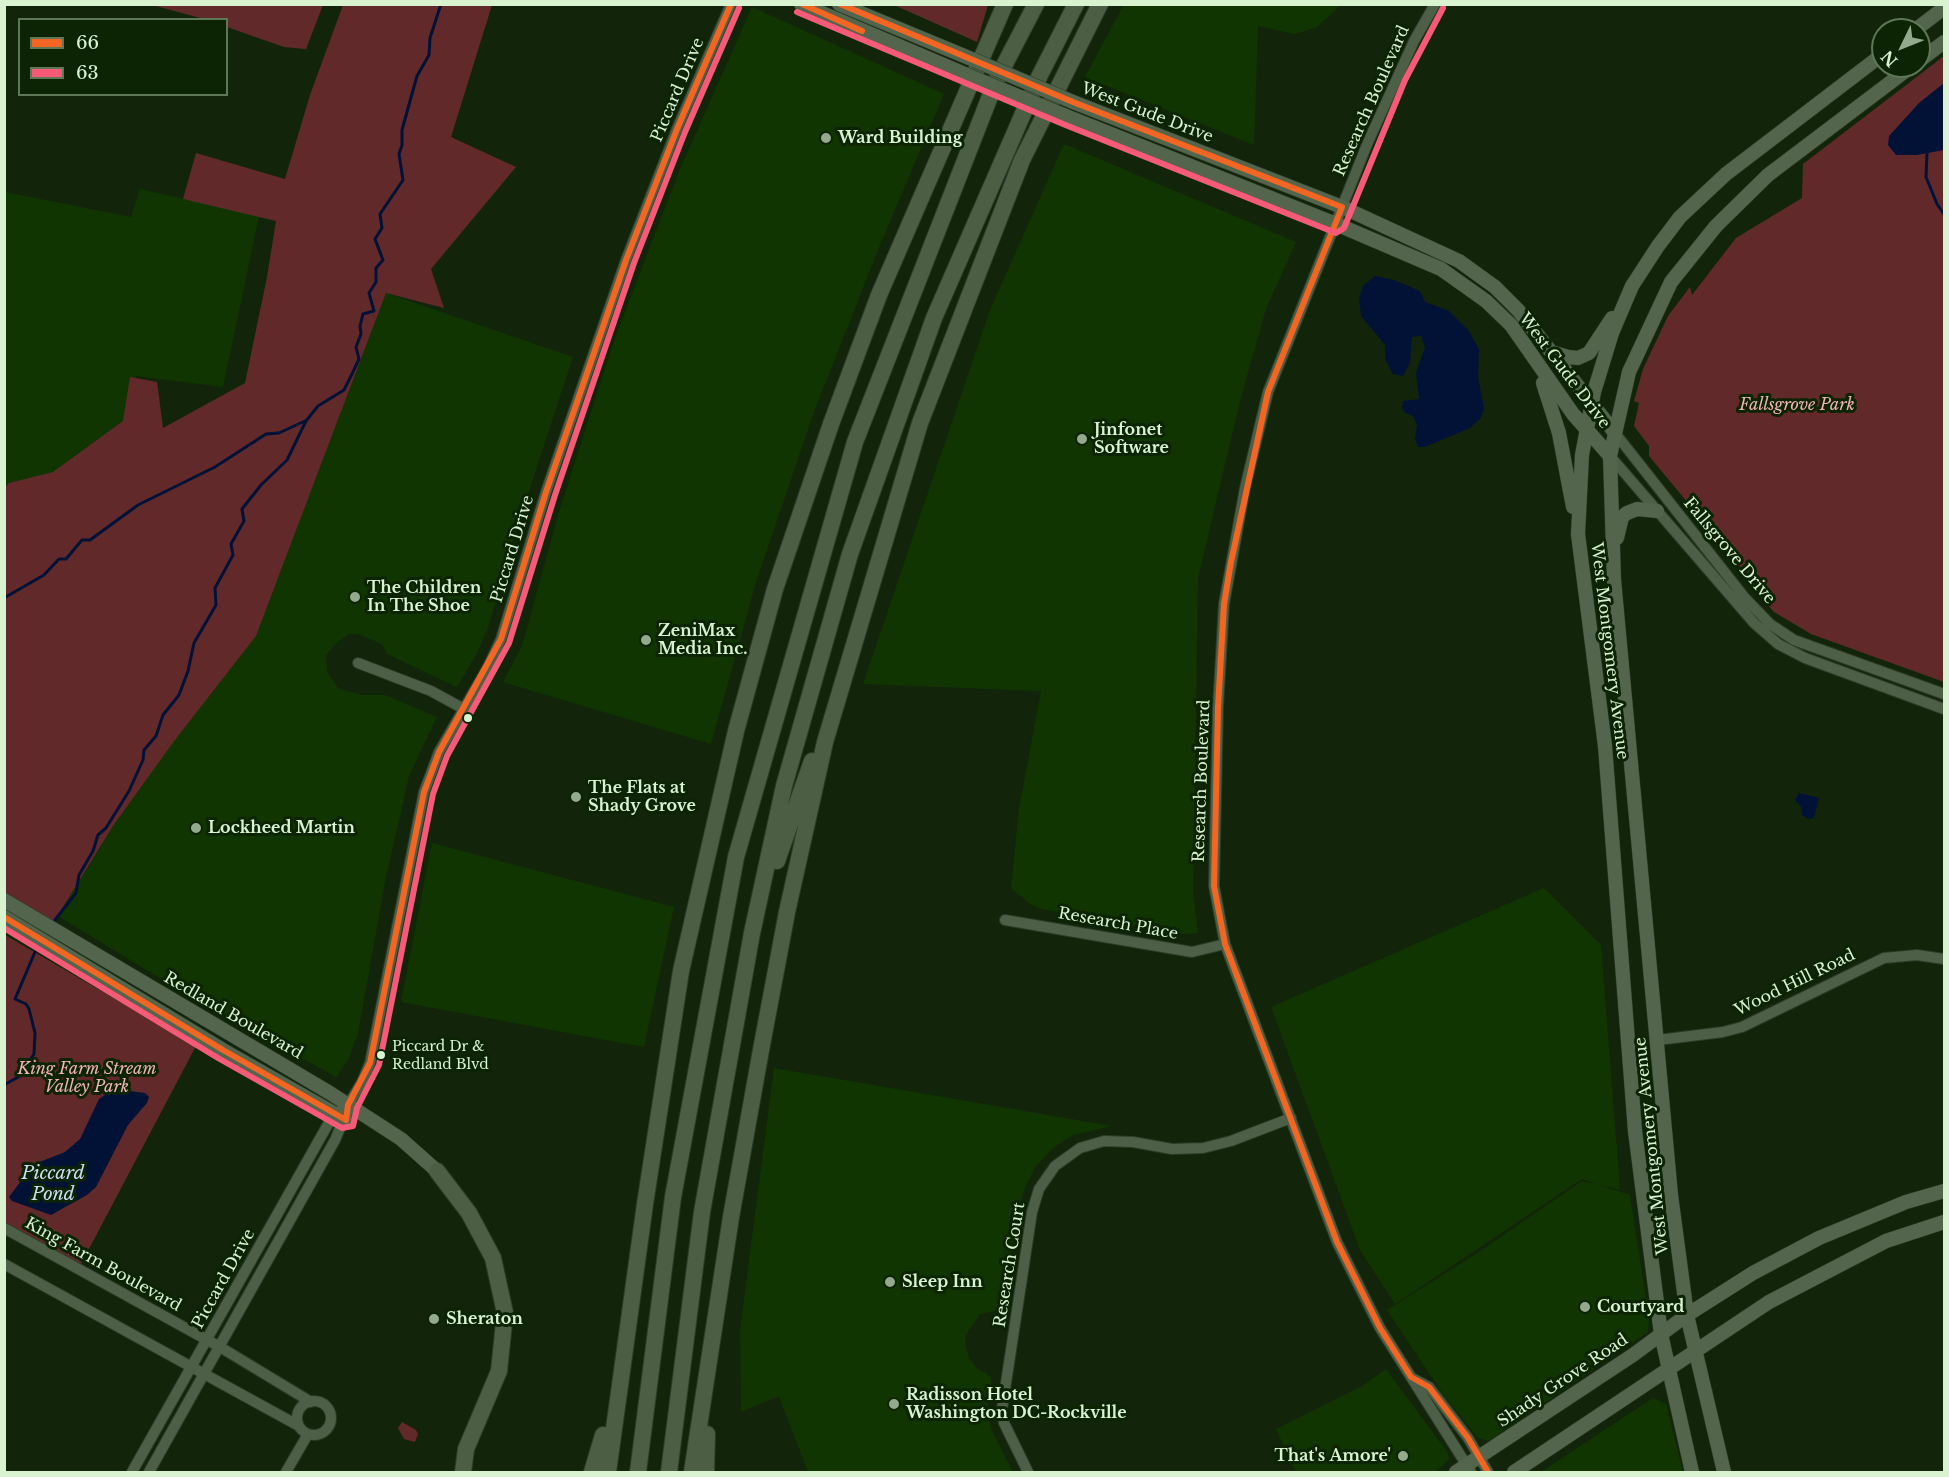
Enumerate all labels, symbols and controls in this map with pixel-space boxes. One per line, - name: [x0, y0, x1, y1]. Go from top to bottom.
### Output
- legend: [18, 18, 228, 96]
- north arrow: [1871, 18, 1931, 78]
- street label: Research Boulevard: [1330, 23, 1414, 179]
- text: 66: [76, 32, 99, 54]
- street label: Piccard Drive: [647, 35, 709, 145]
- text: N: [1877, 47, 1902, 71]
- text: 63: [76, 62, 99, 84]
- street label: West Gude Drive: [1078, 79, 1216, 147]
- place label: Ward Building: [838, 128, 962, 148]
- marker: Ward Building: [819, 131, 833, 145]
- street label: West Gude Drive: [1514, 309, 1614, 433]
- park label: Fallsgrove Park: [1739, 395, 1855, 415]
- place label: Jinfonet Software: [1094, 420, 1169, 458]
- marker: Jinfonet Software: [1075, 432, 1089, 446]
- street label: Piccard Drive: [488, 493, 538, 605]
- street label: Fallsgrove Drive: [1679, 494, 1779, 608]
- street label: West Montgomery Avenue: [1586, 541, 1632, 761]
- place label: The Children In The Shoe: [367, 578, 481, 616]
- marker: The Children In The Shoe: [348, 590, 362, 604]
- place label: ZeniMax Media Inc.: [658, 621, 747, 659]
- marker: ZeniMax Media Inc.: [639, 633, 653, 647]
- street label: Research Boulevard: [1190, 699, 1214, 863]
- unlabelled marker: [462, 712, 474, 724]
- place label: The Flats at Shady Grove: [588, 778, 696, 816]
- marker: The Flats at Shady Grove: [569, 790, 583, 804]
- place label: Lockheed Martin: [208, 818, 355, 838]
- marker: Lockheed Martin: [189, 821, 203, 835]
- street label: Research Place: [1057, 904, 1179, 944]
- street label: Wood Hill Road: [1732, 946, 1858, 1020]
- street label: Redland Boulevard: [160, 968, 306, 1064]
- street label: West Montgomery Avenue: [1631, 1036, 1673, 1256]
- place label: Piccard Dr & Redland Blvd: [392, 1039, 489, 1072]
- marker: Piccard Dr & Redland Blvd: [375, 1049, 387, 1061]
- park label: King Farm Stream Valley Park: [18, 1059, 156, 1097]
- water label: Piccard Pond: [21, 1163, 85, 1206]
- street label: Research Court: [991, 1201, 1029, 1329]
- street label: King Farm Boulevard: [21, 1214, 185, 1316]
- street label: Piccard Drive: [189, 1226, 259, 1332]
- place label: Sleep Inn: [902, 1272, 983, 1292]
- marker: Sleep Inn: [883, 1275, 897, 1289]
- place label: Courtyard: [1597, 1297, 1684, 1317]
- marker: Courtyard: [1578, 1300, 1592, 1314]
- place label: Sheraton: [446, 1309, 523, 1329]
- marker: Sheraton: [427, 1312, 441, 1326]
- street label: Shady Grove Road: [1494, 1330, 1632, 1432]
- place label: Radisson Hotel Washington DC-Rockville: [906, 1385, 1127, 1423]
- marker: Radisson Hotel Washington DC-Rockville: [887, 1397, 901, 1411]
- place label: That's Amore': [1275, 1446, 1391, 1466]
- marker: That's Amore': [1396, 1449, 1410, 1463]

